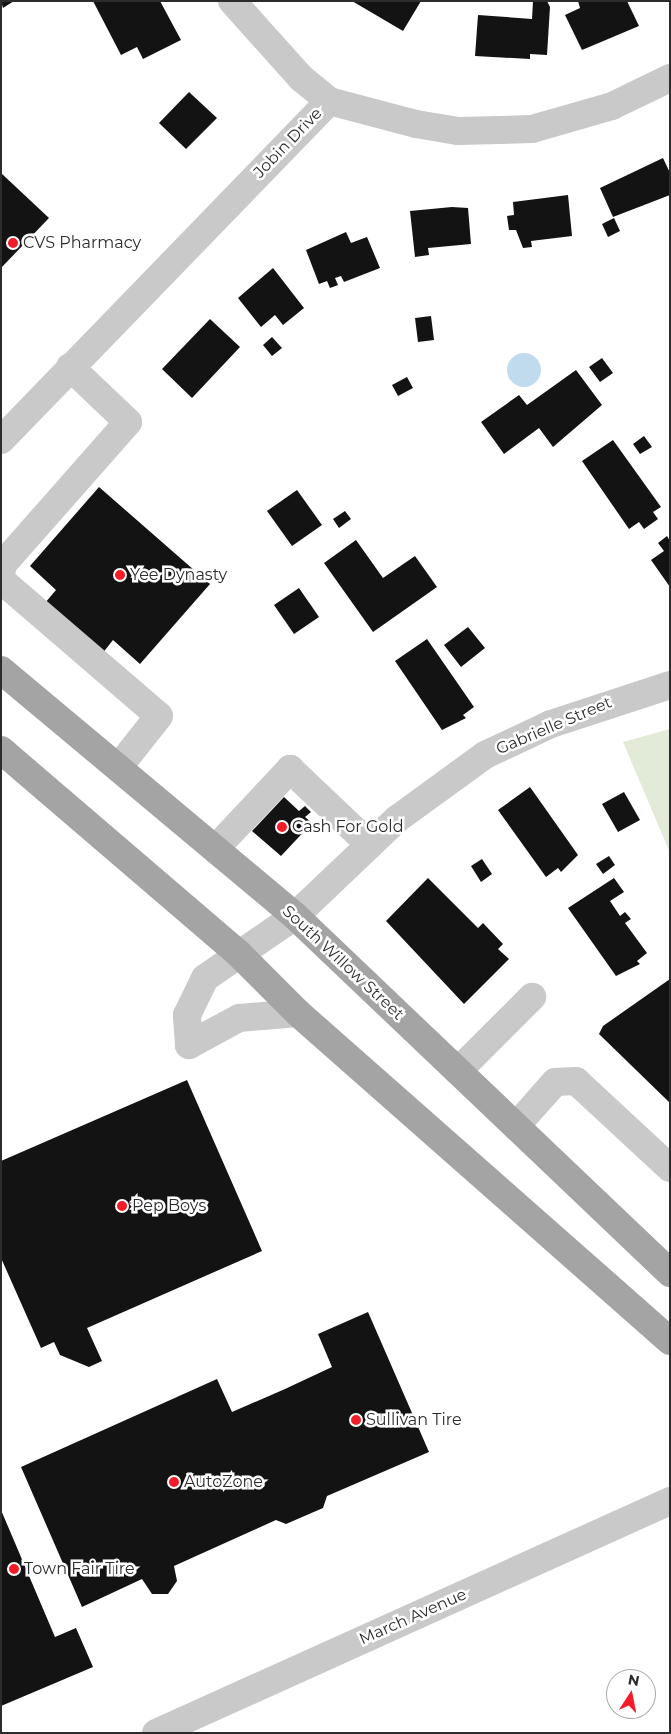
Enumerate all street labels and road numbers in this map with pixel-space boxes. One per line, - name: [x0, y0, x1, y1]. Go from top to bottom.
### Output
- street label: Jobin Drive: [250, 104, 326, 182]
- street label: Gabrielle Street: [493, 693, 615, 759]
- street label: South Willow Street: [278, 902, 408, 1024]
- street label: March Avenue: [356, 1585, 470, 1649]

